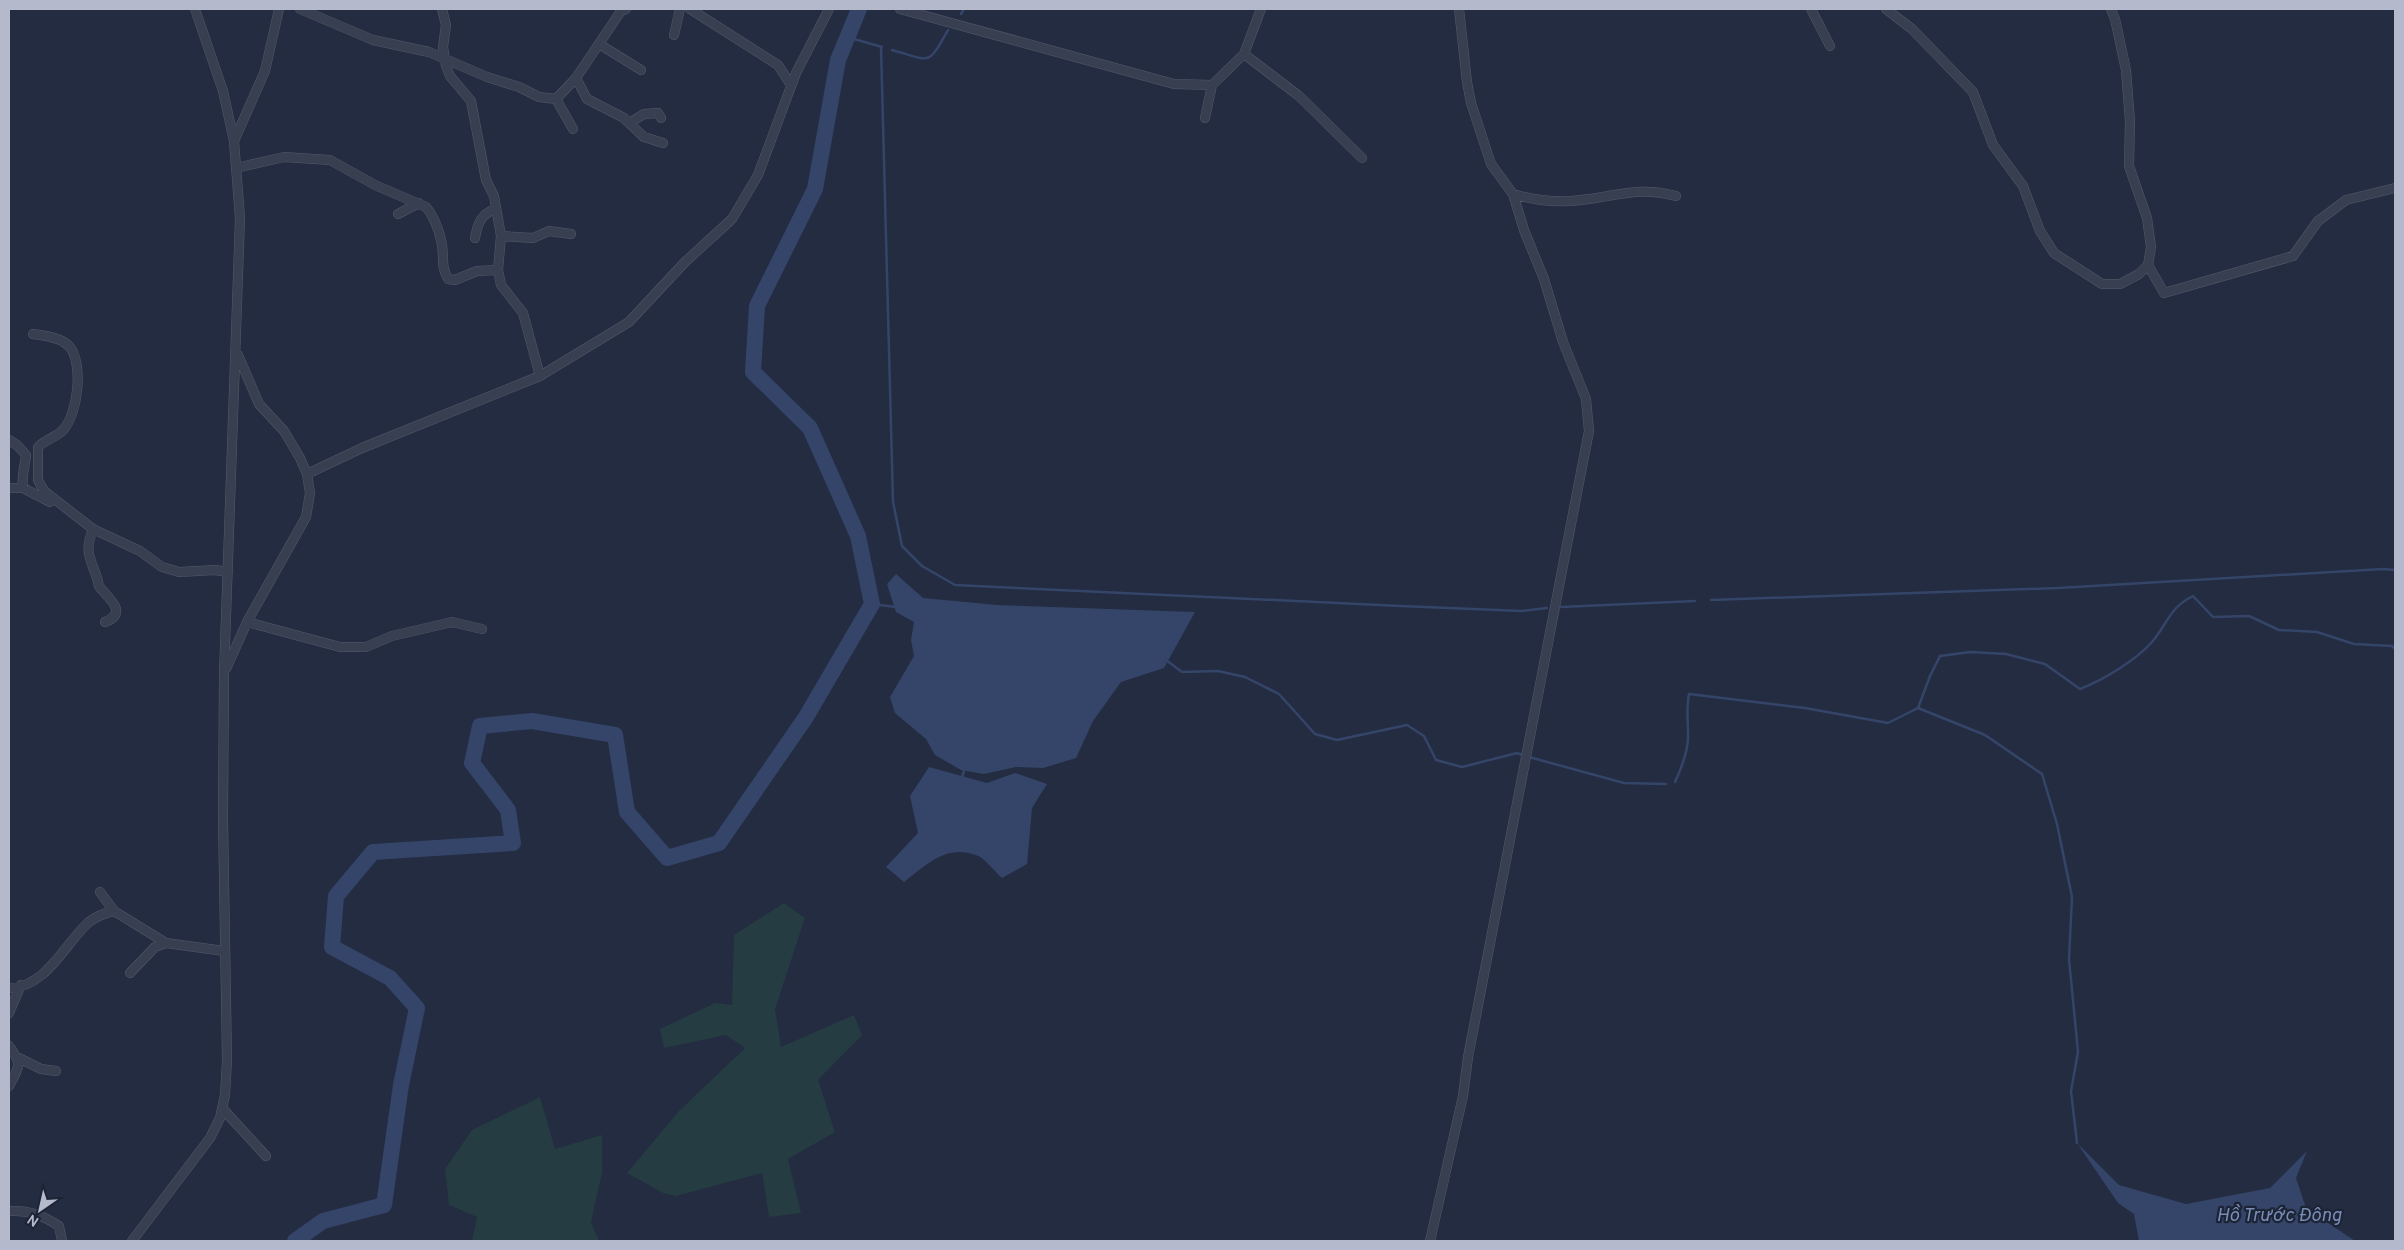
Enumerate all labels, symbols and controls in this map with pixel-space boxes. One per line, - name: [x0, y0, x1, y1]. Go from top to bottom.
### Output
- north arrow: [15, 1185, 65, 1235]
- water label: Hồ Trước Đông: [2216, 1204, 2342, 1228]
- text: N: [25, 1210, 42, 1229]

